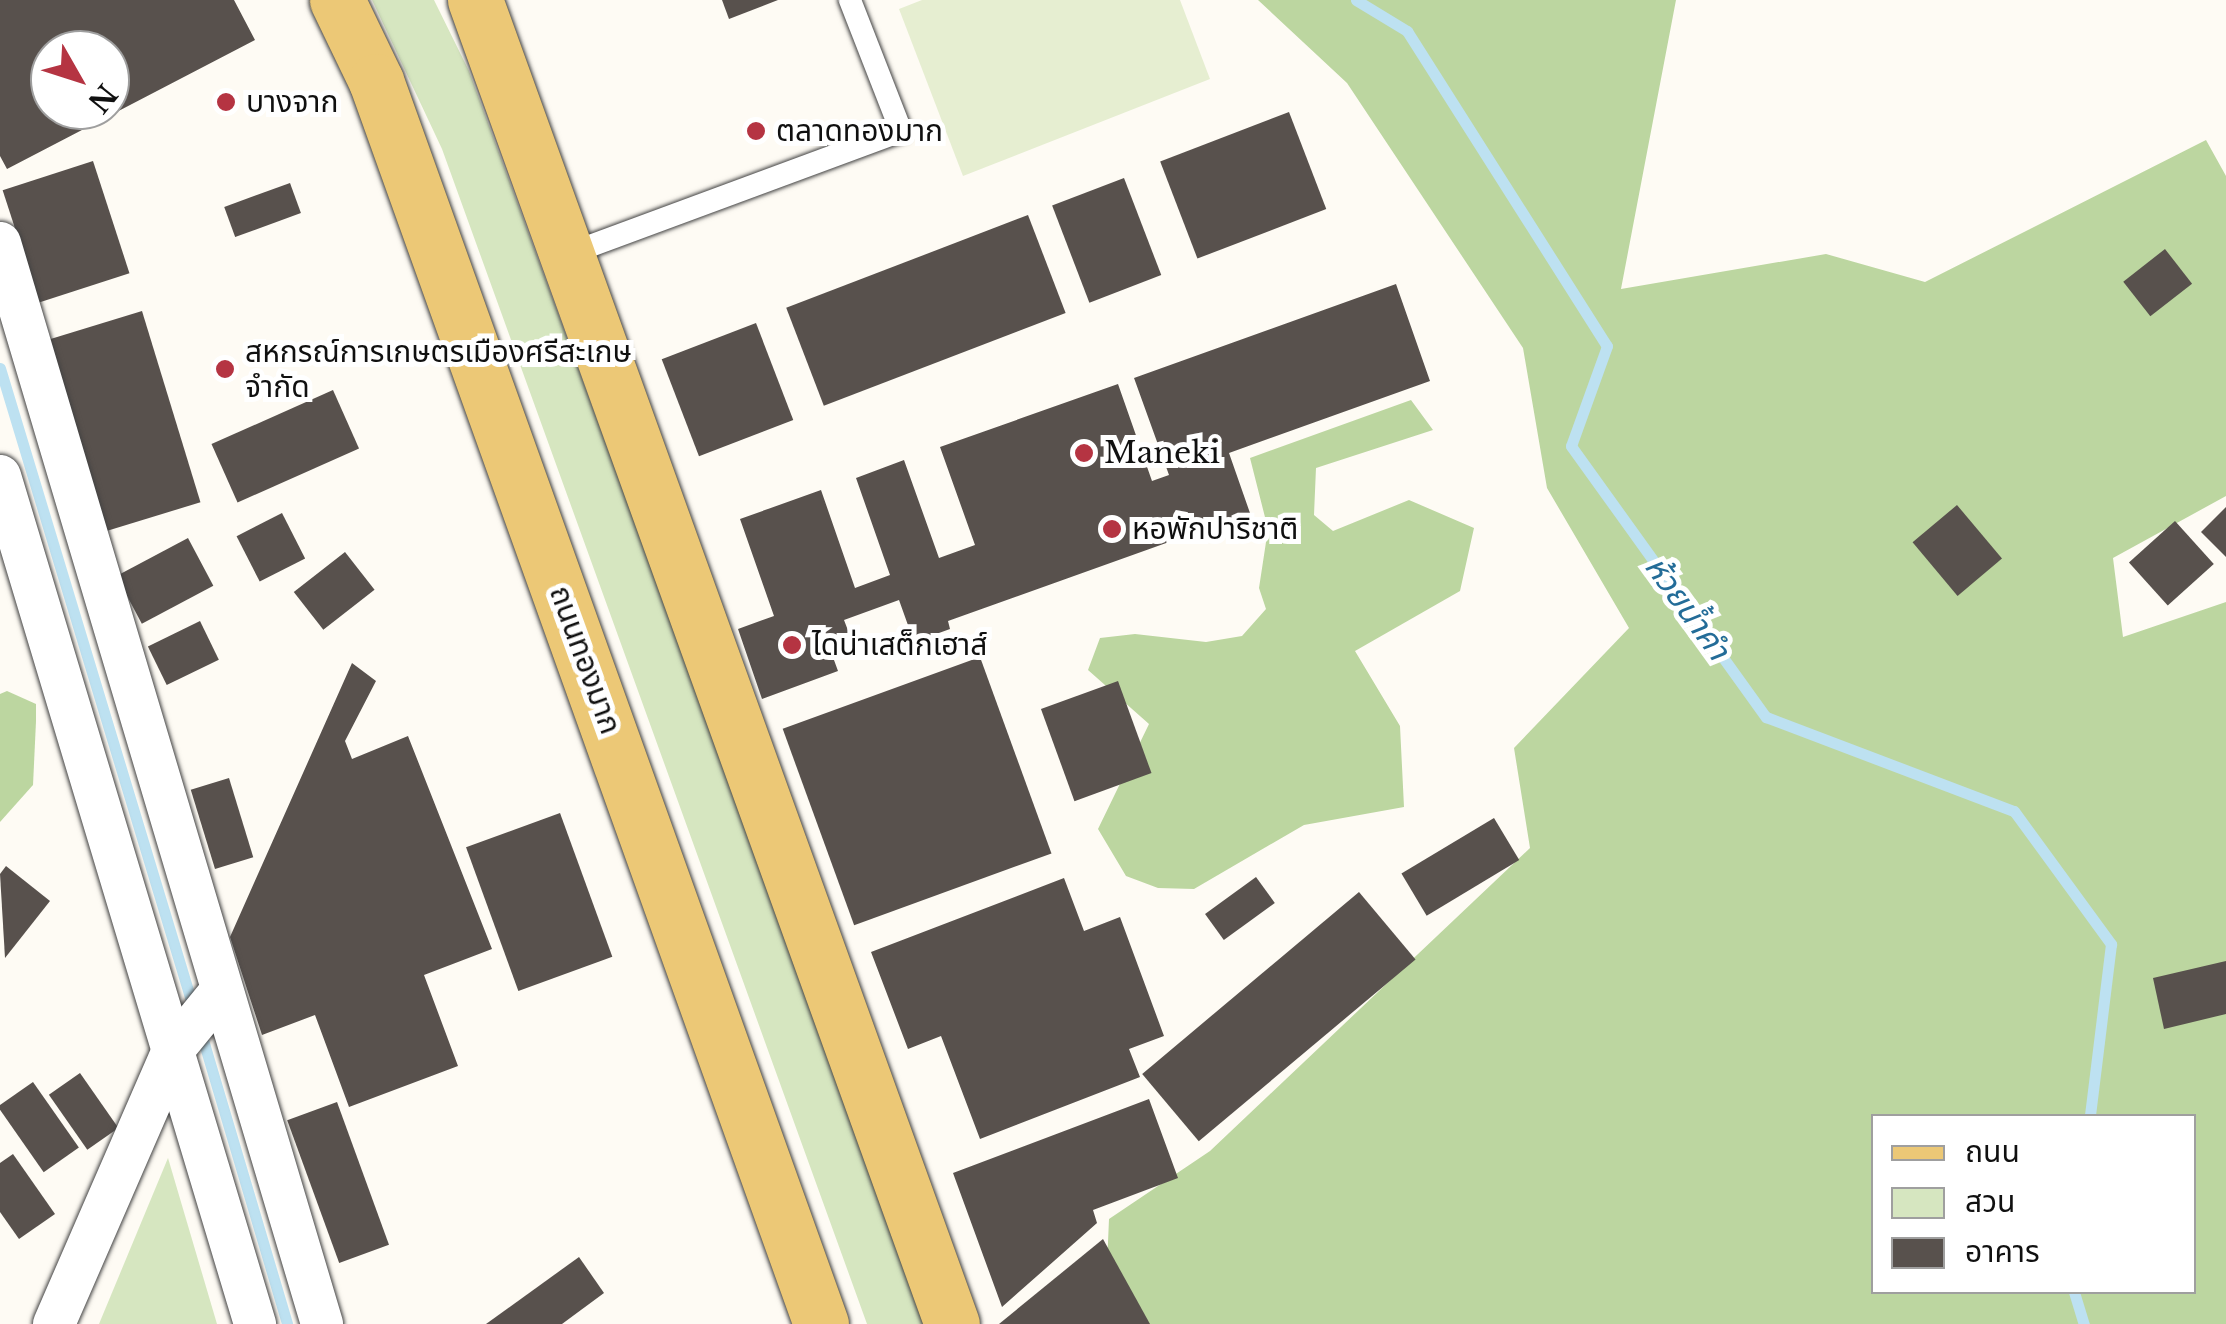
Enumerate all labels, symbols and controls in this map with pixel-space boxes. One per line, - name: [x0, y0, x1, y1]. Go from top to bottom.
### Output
- north arrow: [30, 30, 130, 130]
- text: N: [80, 77, 124, 119]
- place label: บางจาก: [246, 84, 339, 120]
- marker: บางจาก: [215, 91, 237, 113]
- place label: ตลาดทองมาก: [776, 113, 943, 149]
- marker: ตลาดทองมาก: [745, 120, 767, 142]
- place label: สหกรณ์การเกษตรเมืองศรีสะเกษ จำกัด: [245, 334, 632, 404]
- marker: สหกรณ์การเกษตรเมืองศรีสะเกษ จำกัด: [214, 358, 236, 380]
- place label: Maneki: [1104, 435, 1220, 471]
- marker: Maneki: [1073, 442, 1095, 464]
- place label: หอพักปาริชาติ: [1132, 511, 1298, 547]
- marker: หอพักปาริชาติ: [1101, 518, 1123, 540]
- water label: ห้วยน้ำคำ: [1637, 549, 1737, 667]
- street label: ถนนทองมาก: [542, 581, 628, 739]
- place label: ไดน่าเสต็กเฮาส์: [812, 627, 987, 663]
- marker: ไดน่าเสต็กเฮาส์: [781, 634, 803, 656]
- legend: [1871, 1114, 2196, 1294]
- text: ถนน: [1965, 1133, 2020, 1170]
- text: สวน: [1965, 1183, 2015, 1220]
- text: อาคาร: [1965, 1233, 2040, 1270]

